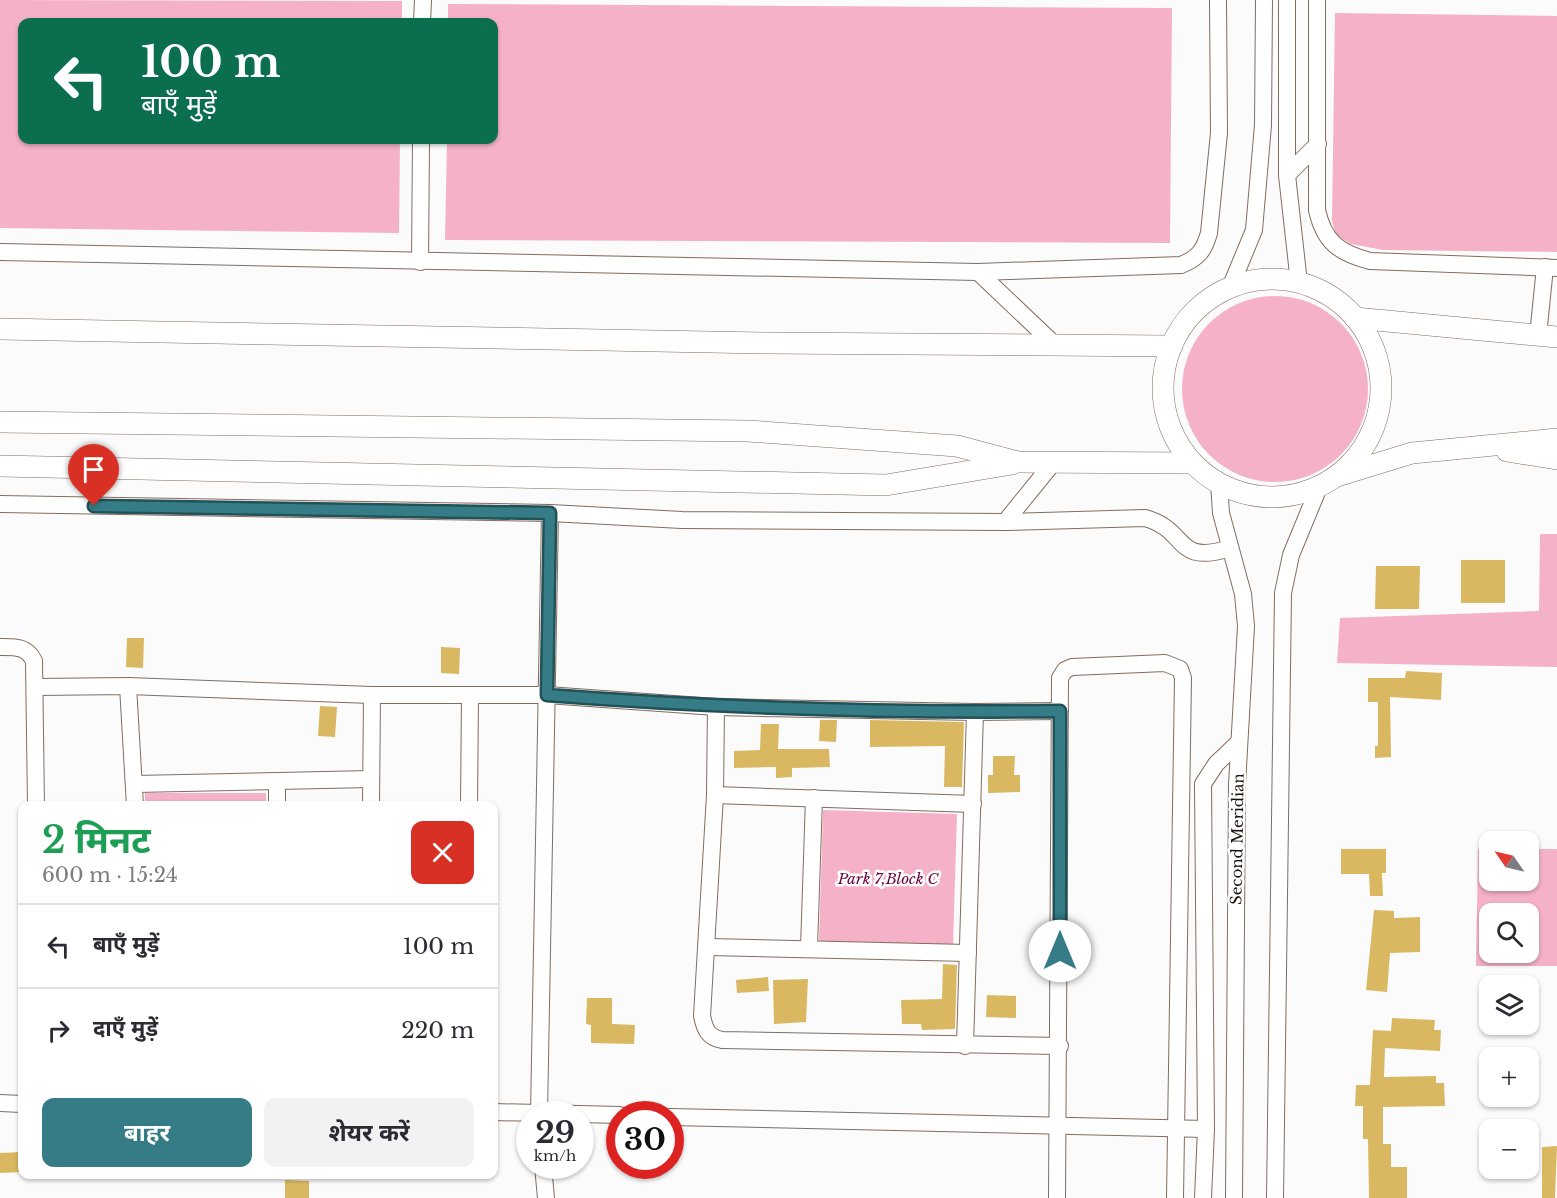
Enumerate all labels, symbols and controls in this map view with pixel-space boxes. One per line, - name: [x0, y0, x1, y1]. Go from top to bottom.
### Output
- text: 100 m: [141, 36, 280, 88]
- icon: left: [42, 42, 120, 120]
- text: बाएँ मुड़ें: [141, 88, 217, 121]
- pin: [68, 444, 119, 506]
- icon: arrive: [77, 453, 110, 486]
- street label: Second Meridian: [1226, 773, 1248, 905]
- text: 2 मिनट: [42, 818, 151, 863]
- button: close: [411, 821, 474, 884]
- north arrow: [1479, 831, 1539, 891]
- map controls: [1479, 831, 1539, 1179]
- text: 600 m · 15:24: [42, 863, 178, 887]
- park label: Park 7,Block C: [837, 869, 939, 888]
- button: search: [1479, 903, 1539, 963]
- position arrow: [1028, 919, 1092, 983]
- icon: left: [42, 930, 75, 963]
- text: बाएँ मुड़ें: [93, 931, 159, 958]
- text: 100 m: [403, 933, 474, 960]
- button: layers: [1479, 975, 1539, 1035]
- icon: right: [42, 1014, 75, 1047]
- text: दाएँ मुड़ें: [93, 1015, 158, 1042]
- text: 220 m: [401, 1017, 474, 1044]
- button: +: [1479, 1047, 1539, 1107]
- button: बाहर: [42, 1098, 252, 1167]
- button: शेयर करें: [264, 1098, 474, 1167]
- speed limit sign: 30: [606, 1101, 684, 1179]
- text: 29: [535, 1114, 575, 1151]
- button: −: [1479, 1119, 1539, 1179]
- text: km/h: [534, 1146, 576, 1165]

